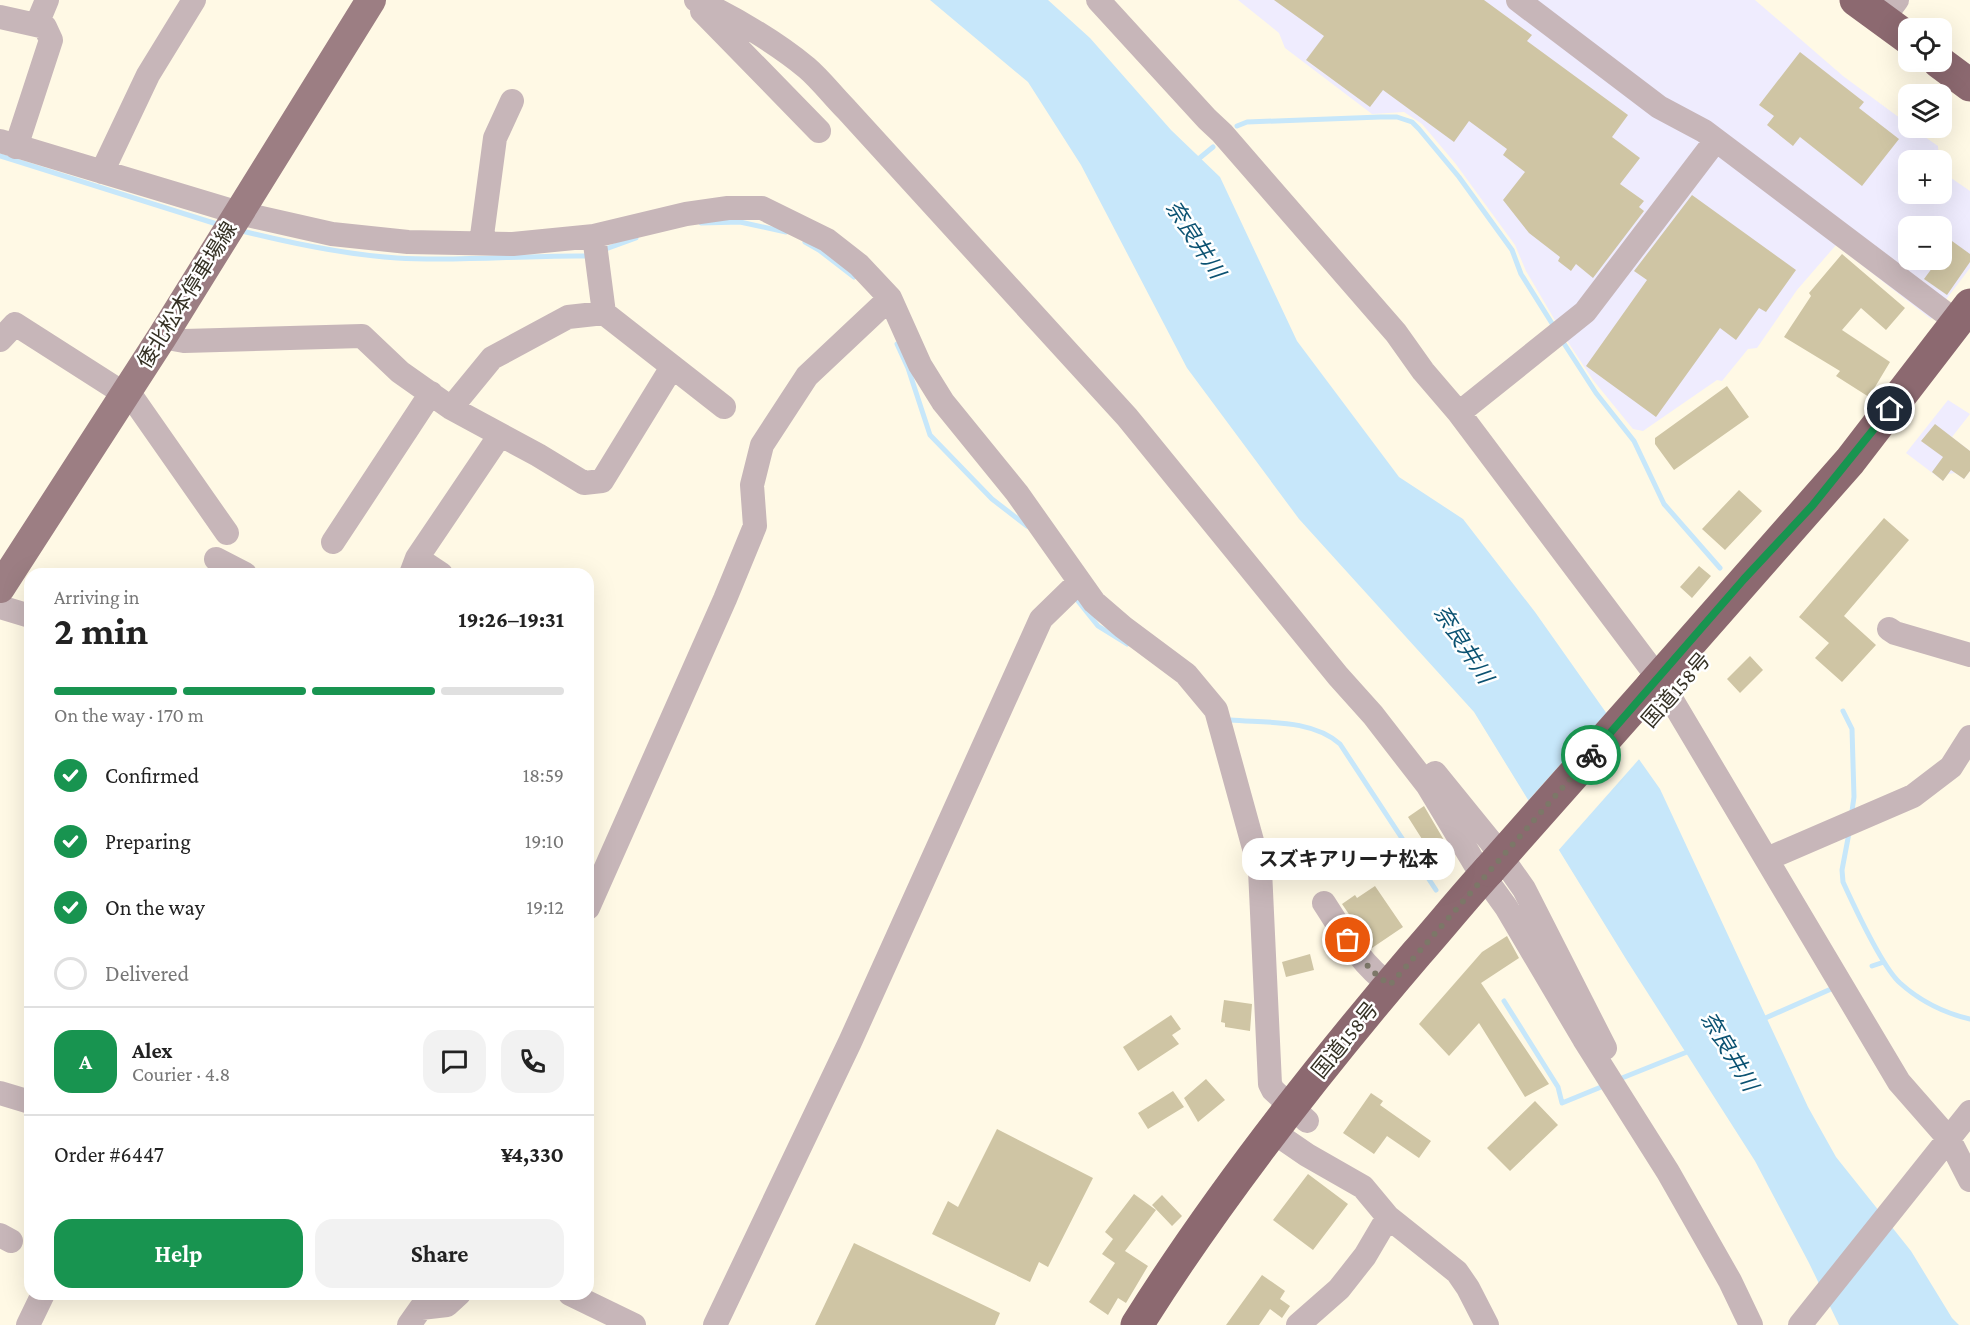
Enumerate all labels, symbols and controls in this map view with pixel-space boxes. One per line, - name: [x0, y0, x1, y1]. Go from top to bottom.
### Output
- map controls: [1898, 18, 1952, 270]
- button: locate: [1898, 18, 1952, 72]
- button: layers: [1898, 84, 1952, 138]
- button: +: [1898, 150, 1952, 204]
- water label: 奈良井川: [1161, 196, 1231, 285]
- button: −: [1898, 216, 1952, 270]
- street label: 倭北松本停車場線: [132, 217, 242, 373]
- pin: [1864, 383, 1915, 434]
- icon: home: [1873, 392, 1906, 425]
- text: Arriving in: [54, 586, 139, 608]
- water label: 奈良井川: [1429, 601, 1499, 690]
- text: 19:26–19:31: [458, 607, 564, 632]
- text: 2 min: [54, 609, 148, 652]
- street label: 国道158号: [1637, 648, 1715, 732]
- text: On the way · 170 m: [54, 704, 204, 726]
- courier: [1561, 725, 1621, 785]
- icon: bike: [1575, 739, 1608, 772]
- icon: check: [54, 759, 87, 792]
- text: Confirmed: [105, 763, 199, 788]
- text: 18:59: [523, 764, 564, 786]
- icon: check: [54, 825, 87, 858]
- text: Preparing: [105, 829, 191, 854]
- text: 19:10: [525, 830, 564, 852]
- callout: スズキアリーナ松本: [1242, 838, 1454, 880]
- text: スズキアリーナ松本: [1259, 848, 1439, 870]
- icon: check: [54, 891, 87, 924]
- text: On the way: [105, 895, 205, 920]
- text: 19:12: [526, 896, 564, 918]
- pin: [1322, 914, 1373, 965]
- icon: bag: [1331, 923, 1364, 956]
- text: Delivered: [105, 961, 189, 986]
- street label: 国道158号: [1307, 997, 1383, 1083]
- water label: 奈良井川: [1696, 1007, 1764, 1097]
- button: chat: [423, 1030, 486, 1093]
- button: phone: [501, 1030, 564, 1093]
- text: Alex: [132, 1038, 173, 1063]
- text: A: [79, 1049, 92, 1074]
- text: Courier · 4.8: [132, 1063, 230, 1085]
- text: Order #6447: [54, 1142, 164, 1167]
- text: ¥4,330: [501, 1142, 564, 1167]
- button: Help: [54, 1219, 303, 1288]
- button: Share: [315, 1219, 564, 1288]

